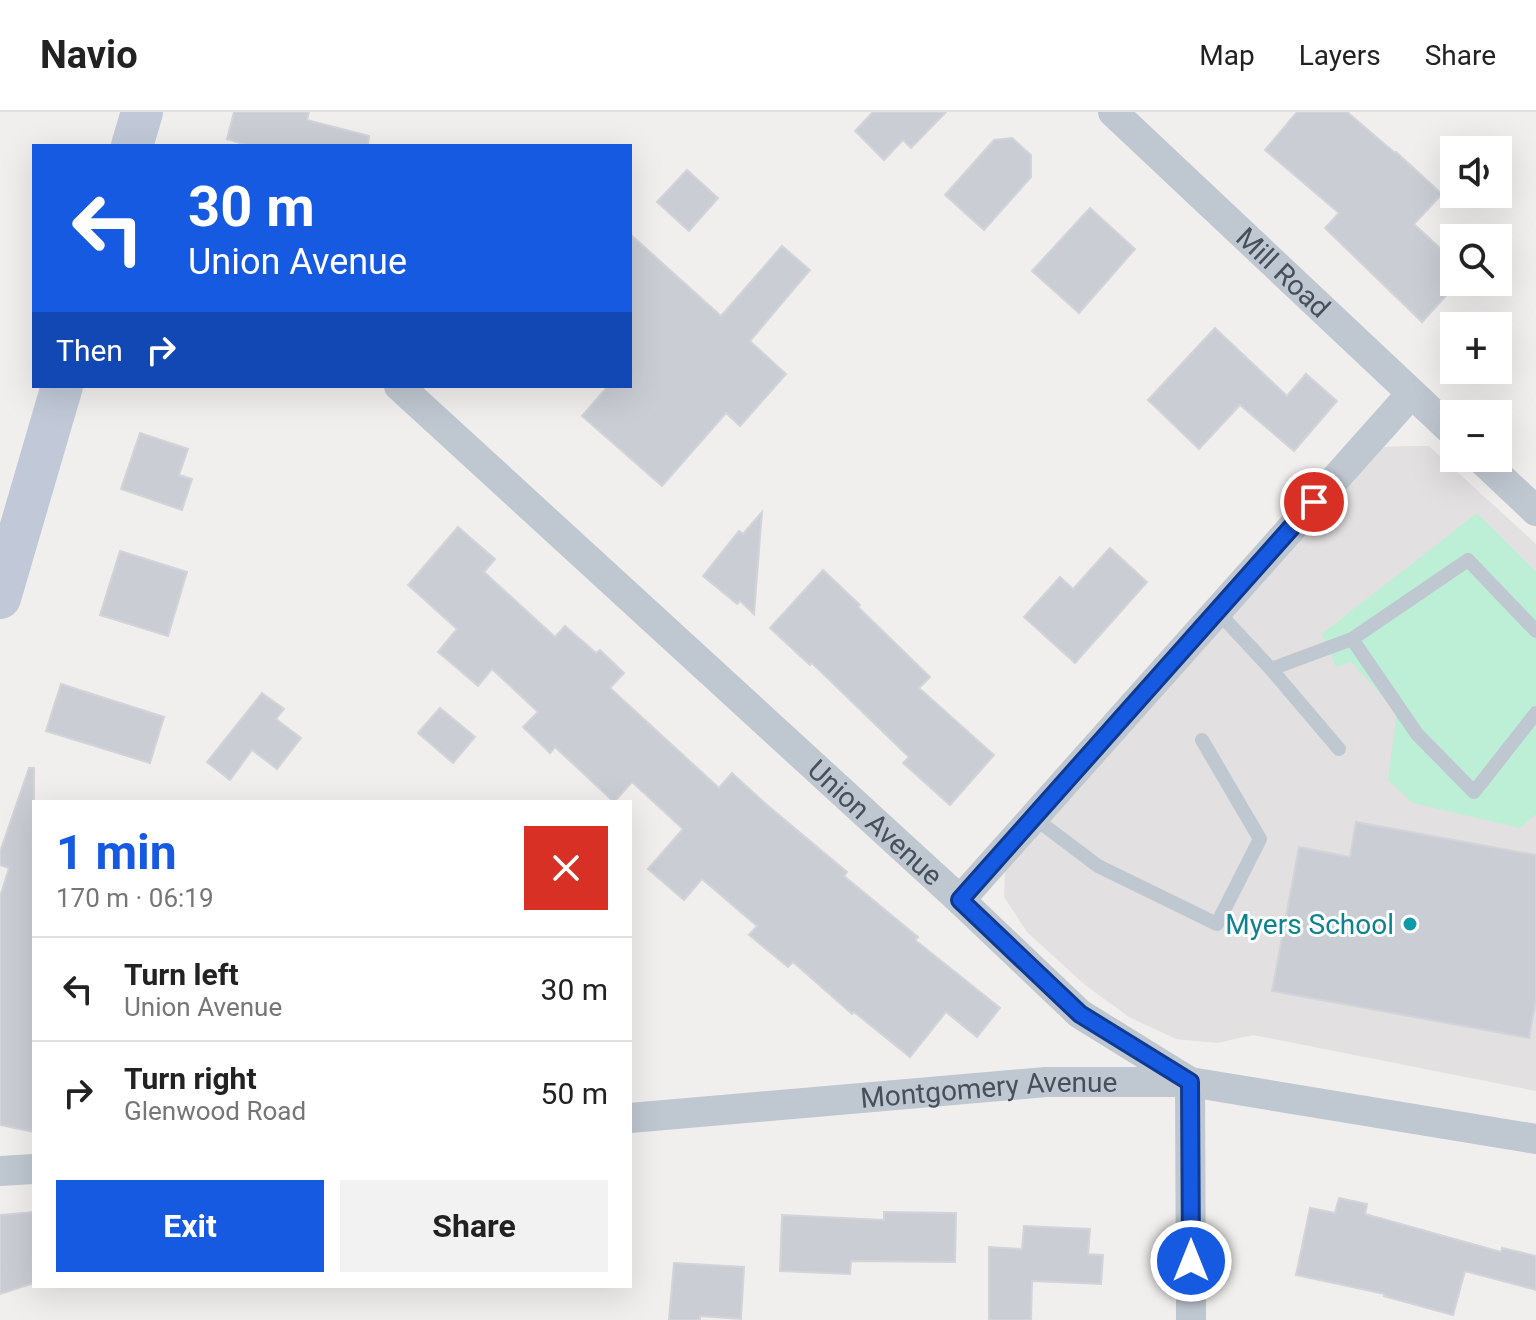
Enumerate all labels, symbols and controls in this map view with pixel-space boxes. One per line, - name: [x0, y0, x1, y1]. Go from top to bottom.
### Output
- text: Navio: [40, 33, 138, 77]
- text: Map: [1199, 39, 1255, 72]
- text: Layers: [1299, 39, 1381, 72]
- text: Share: [1425, 39, 1496, 72]
- map controls: [1440, 136, 1512, 472]
- button: sound: [1440, 136, 1512, 208]
- text: 30 m: [188, 174, 315, 240]
- icon: left: [56, 176, 160, 280]
- street label: Mill Road: [1230, 221, 1337, 324]
- button: search: [1440, 224, 1512, 296]
- text: Union Avenue: [188, 241, 407, 283]
- button: +: [1440, 312, 1512, 384]
- icon: right: [139, 328, 183, 372]
- text: Then: [56, 333, 123, 368]
- button: −: [1440, 400, 1512, 472]
- pin: [1280, 468, 1348, 536]
- icon: arrive: [1292, 480, 1336, 524]
- street label: Union Avenue: [801, 753, 949, 892]
- text: 1 min: [56, 824, 177, 881]
- button: close: [524, 826, 608, 910]
- text: 170 m · 06:19: [56, 883, 214, 913]
- place label: Myers School: [1225, 908, 1394, 941]
- marker: Myers School: [1401, 915, 1419, 933]
- text: Turn left: [124, 957, 239, 992]
- icon: left: [56, 967, 100, 1011]
- text: 30 m: [541, 972, 608, 1007]
- text: Union Avenue: [124, 992, 282, 1022]
- text: Turn right: [124, 1061, 257, 1096]
- street label: Montgomery Avenue: [859, 1066, 1117, 1115]
- icon: right: [56, 1071, 100, 1115]
- text: 50 m: [541, 1076, 608, 1111]
- text: Glenwood Road: [124, 1096, 306, 1126]
- button: Exit: [56, 1180, 324, 1272]
- button: Share: [340, 1180, 608, 1272]
- position arrow: [1149, 1219, 1233, 1303]

